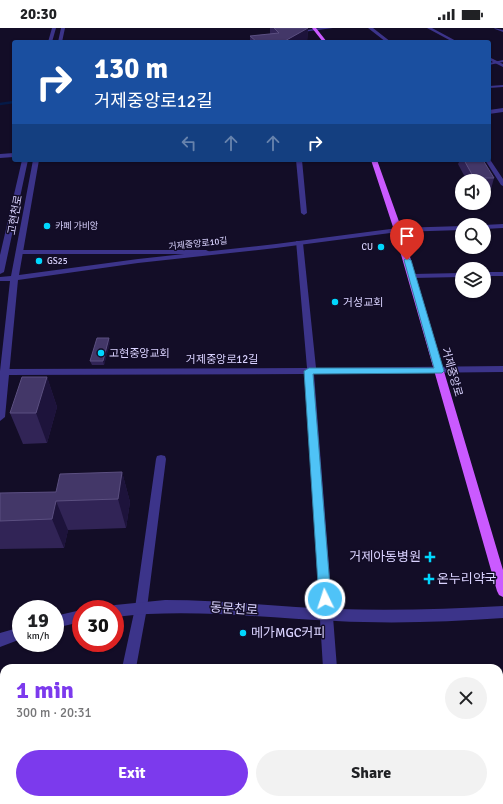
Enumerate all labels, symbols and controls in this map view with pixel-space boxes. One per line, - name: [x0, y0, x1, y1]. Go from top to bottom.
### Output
- text: 20:30: [20, 5, 57, 23]
- text: 130 m: [94, 52, 168, 86]
- icon: right: [28, 56, 80, 108]
- text: 거제중앙로12길: [94, 90, 213, 112]
- icon: left: [178, 132, 200, 154]
- icon: ahead: [220, 132, 242, 154]
- icon: ahead: [262, 132, 284, 154]
- icon: right: [304, 132, 326, 154]
- map controls: [455, 174, 491, 298]
- button: sound: [455, 174, 491, 210]
- street label: 고현천로: [5, 194, 25, 236]
- button: search: [455, 218, 491, 254]
- pin: [390, 219, 424, 260]
- marker: 카페 가비앙: [42, 221, 52, 231]
- place label: 카페 가비앙: [55, 221, 98, 232]
- icon: arrive: [396, 225, 418, 247]
- street label: 거제중앙로10길: [168, 235, 228, 253]
- place label: CU: [362, 242, 373, 253]
- marker: CU: [376, 242, 386, 252]
- marker: GS25: [34, 256, 44, 266]
- place label: GS25: [47, 256, 68, 267]
- button: layers: [455, 262, 491, 298]
- place label: 거성교회: [343, 296, 383, 309]
- marker: 거성교회: [330, 297, 340, 307]
- street label: 거제중앙로: [439, 346, 465, 398]
- place label: 고현중앙교회: [109, 347, 170, 360]
- marker: 고현중앙교회: [96, 348, 106, 358]
- street label: 거제중앙로12길: [186, 353, 258, 366]
- place label: 거제아동병원: [349, 549, 421, 565]
- marker: 거제아동병원: [424, 551, 436, 563]
- place label: 온누리약국: [437, 571, 497, 587]
- marker: 온누리약국: [424, 574, 434, 584]
- position arrow: [304, 578, 346, 620]
- street label: 동문천로: [210, 599, 258, 619]
- speed limit sign: 30: [72, 600, 124, 652]
- text: 19: [27, 608, 49, 633]
- place label: 메가MGC커피: [251, 625, 326, 641]
- marker: 메가MGC커피: [238, 628, 248, 638]
- text: km/h: [27, 630, 49, 642]
- text: 1 min: [16, 675, 74, 705]
- button: close: [445, 677, 487, 719]
- text: 300 m · 20:31: [16, 705, 92, 721]
- button: Exit: [16, 750, 248, 796]
- button: Share: [256, 750, 487, 796]

